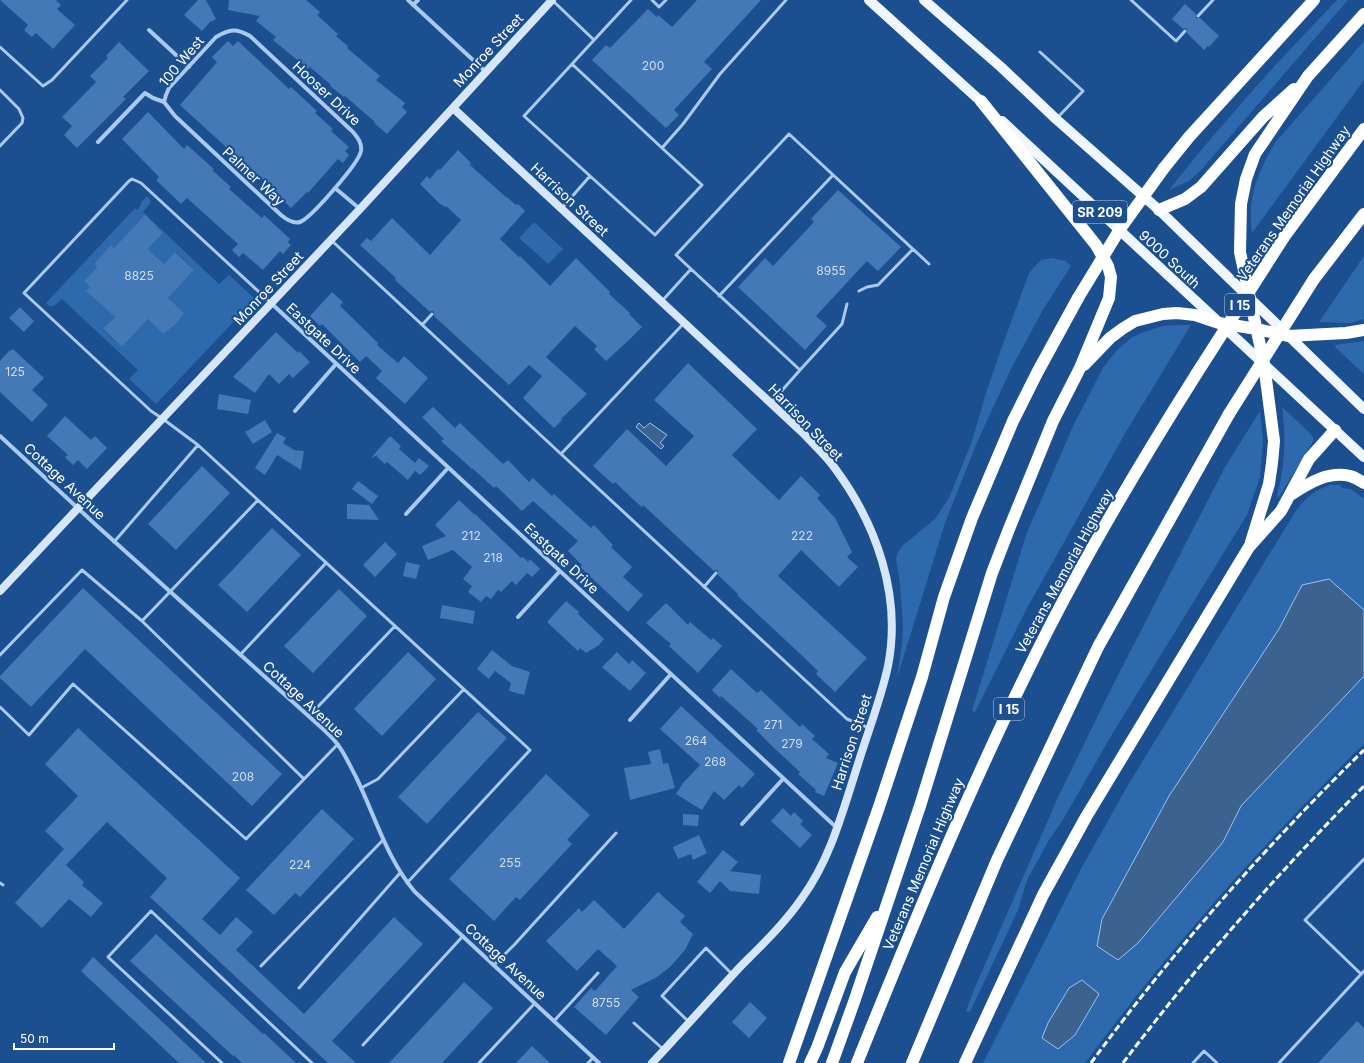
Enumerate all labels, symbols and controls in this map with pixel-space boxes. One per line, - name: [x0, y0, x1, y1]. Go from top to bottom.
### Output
- street label: Monroe Street: [450, 9, 527, 90]
- street label: 100 West: [155, 32, 207, 90]
- street label: Hooser Drive: [289, 57, 365, 129]
- house number: 200: [642, 58, 664, 73]
- street label: Veterans Memorial Highway: [1233, 122, 1353, 284]
- street label: Palmer Way: [220, 143, 289, 209]
- street label: Harrison Street: [528, 159, 613, 240]
- road number: SR 209: [1073, 201, 1127, 223]
- street label: 9000 South: [1136, 226, 1204, 292]
- street label: Monroe Street: [230, 247, 307, 328]
- house number: 8955: [816, 263, 846, 278]
- house number: 8825: [124, 268, 154, 283]
- road number: I 15: [1225, 294, 1255, 316]
- street label: Eastgate Drive: [283, 299, 365, 377]
- house number: 125: [5, 364, 25, 379]
- street label: Harrison Street: [765, 380, 847, 464]
- street label: Cottage Avenue: [21, 439, 109, 523]
- street label: Veterans Memorial Highway: [1012, 486, 1116, 656]
- street label: Eastgate Drive: [521, 519, 603, 597]
- house number: 212: [461, 528, 481, 543]
- house number: 222: [791, 528, 813, 543]
- house number: 218: [483, 550, 503, 565]
- street label: Cottage Avenue: [260, 657, 348, 741]
- street label: Harrison Street: [827, 691, 875, 792]
- road number: I 15: [994, 698, 1024, 720]
- house number: 271: [764, 717, 783, 732]
- house number: 264: [685, 733, 708, 748]
- house number: 279: [781, 736, 803, 751]
- house number: 268: [704, 754, 726, 769]
- house number: 208: [232, 769, 254, 784]
- street label: Veterans Memorial Highway: [879, 775, 967, 953]
- house number: 255: [499, 855, 521, 870]
- house number: 224: [289, 857, 311, 872]
- street label: Cottage Avenue: [462, 919, 550, 1003]
- house number: 8755: [592, 995, 620, 1010]
- scale bar: [14, 1025, 114, 1051]
- text: 50 m: [20, 1031, 49, 1046]

